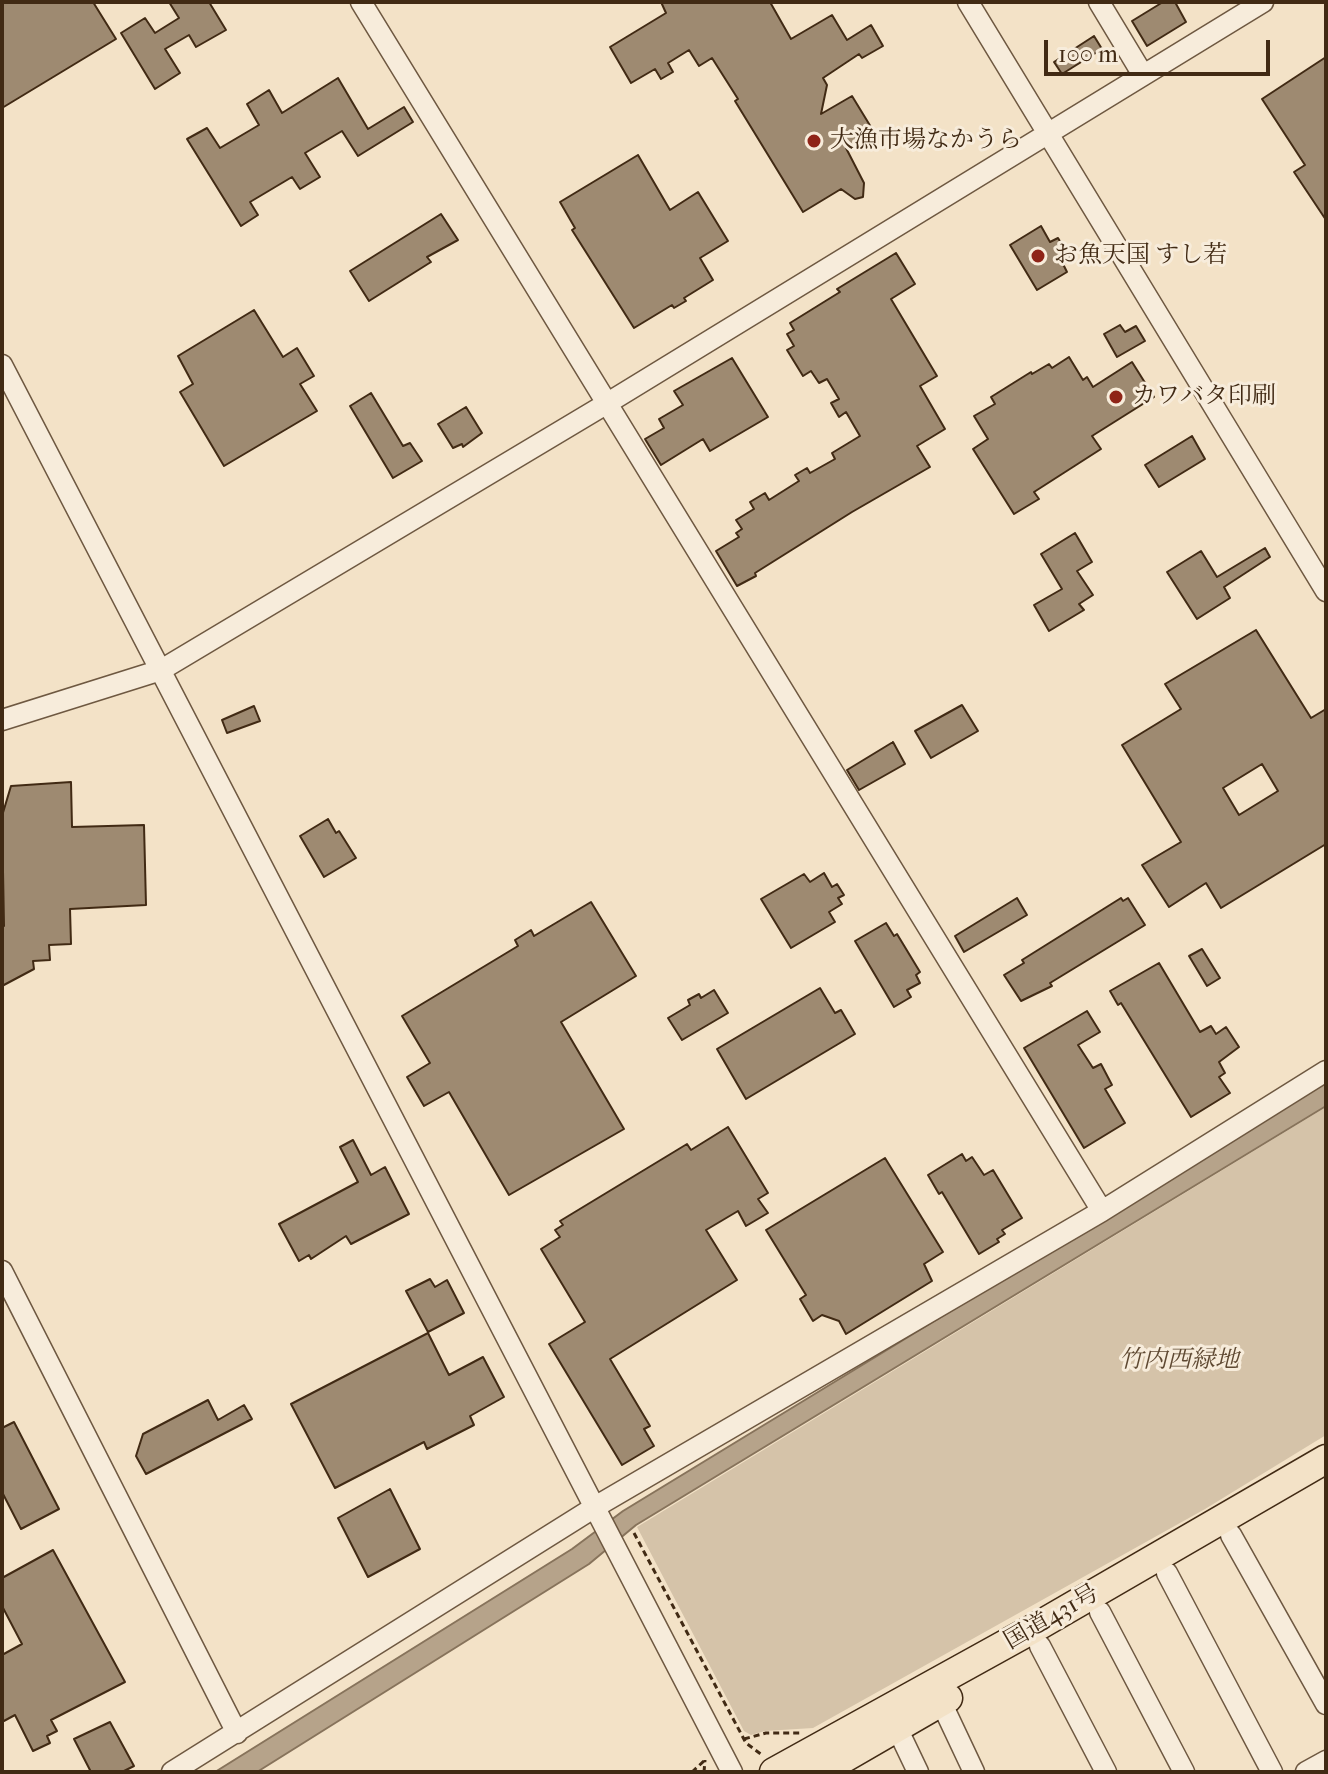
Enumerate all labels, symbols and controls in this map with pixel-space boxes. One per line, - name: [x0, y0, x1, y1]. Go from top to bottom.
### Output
- scale bar: [1048, 24, 1274, 74]
- text: 100 m: [1058, 40, 1118, 68]
- place label: 大漁市場なかうら: [830, 127, 1022, 155]
- marker: 大漁市場なかうら: [805, 132, 823, 150]
- place label: お魚天国 すし若: [1054, 242, 1227, 270]
- marker: お魚天国 すし若: [1029, 247, 1047, 265]
- place label: カワバタ印刷: [1132, 383, 1276, 411]
- marker: カワバタ印刷: [1107, 388, 1125, 406]
- park label: 竹内西緑地: [1119, 1347, 1239, 1375]
- street label: 国道431号: [1000, 1579, 1104, 1657]

